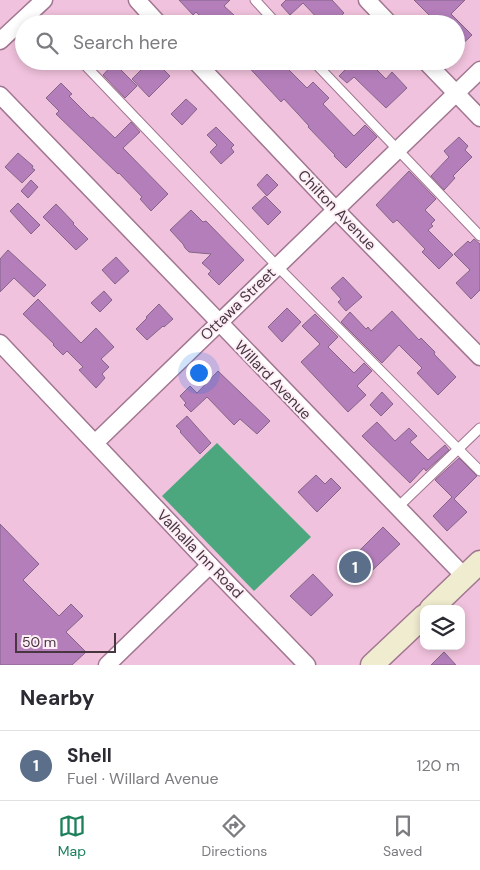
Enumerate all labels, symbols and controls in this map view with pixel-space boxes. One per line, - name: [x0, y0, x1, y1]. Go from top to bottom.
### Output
- search box: [15, 15, 465, 70]
- icon: search: [33, 29, 61, 57]
- text: Search here: [73, 30, 178, 55]
- street label: Chilton Avenue: [294, 165, 380, 255]
- street label: Ottawa Street: [196, 263, 280, 345]
- street label: Willard Avenue: [230, 336, 316, 424]
- your location: [186, 360, 212, 386]
- street label: Valhalla Inn Road: [153, 505, 247, 603]
- pin: 1: [339, 548, 371, 586]
- map controls: [420, 605, 465, 650]
- button: layers: [420, 605, 465, 650]
- scale bar: [15, 630, 116, 653]
- text: 50 m: [22, 633, 56, 651]
- text: Nearby: [20, 684, 94, 712]
- text: Shell: [67, 743, 112, 768]
- text: 1: [33, 755, 39, 776]
- text: 120 m: [416, 755, 460, 776]
- text: Fuel · Willard Avenue: [67, 768, 219, 789]
- tab: Map: [58, 812, 86, 860]
- tab: Directions: [202, 812, 267, 860]
- tab: Saved: [383, 812, 422, 860]

